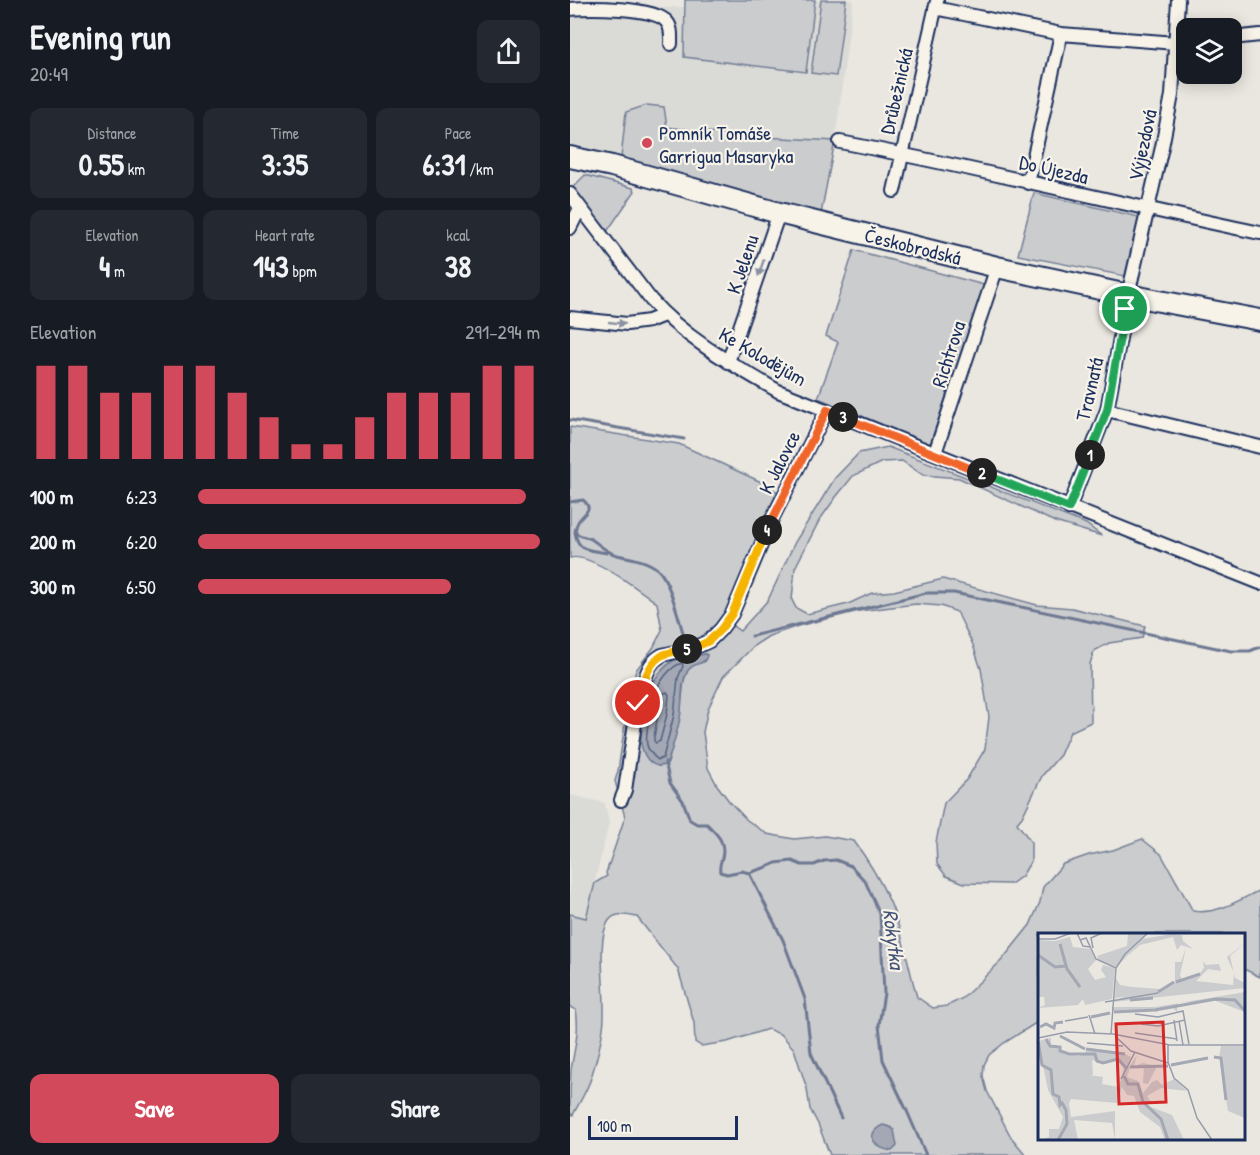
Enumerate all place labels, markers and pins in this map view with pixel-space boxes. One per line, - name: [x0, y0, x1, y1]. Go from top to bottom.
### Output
- place label: Pomník Tomáše Garrigua Masaryka: [659, 119, 793, 169]
- marker: Pomník Tomáše Garrigua Masaryka: [640, 136, 654, 150]
- pin: [1099, 283, 1150, 334]
- pin: 3: [828, 402, 858, 432]
- pin: 1: [1075, 440, 1105, 470]
- pin: 2: [967, 458, 997, 488]
- pin: 4: [752, 515, 782, 545]
- pin: 5: [672, 634, 702, 664]
- pin: [612, 677, 663, 728]

